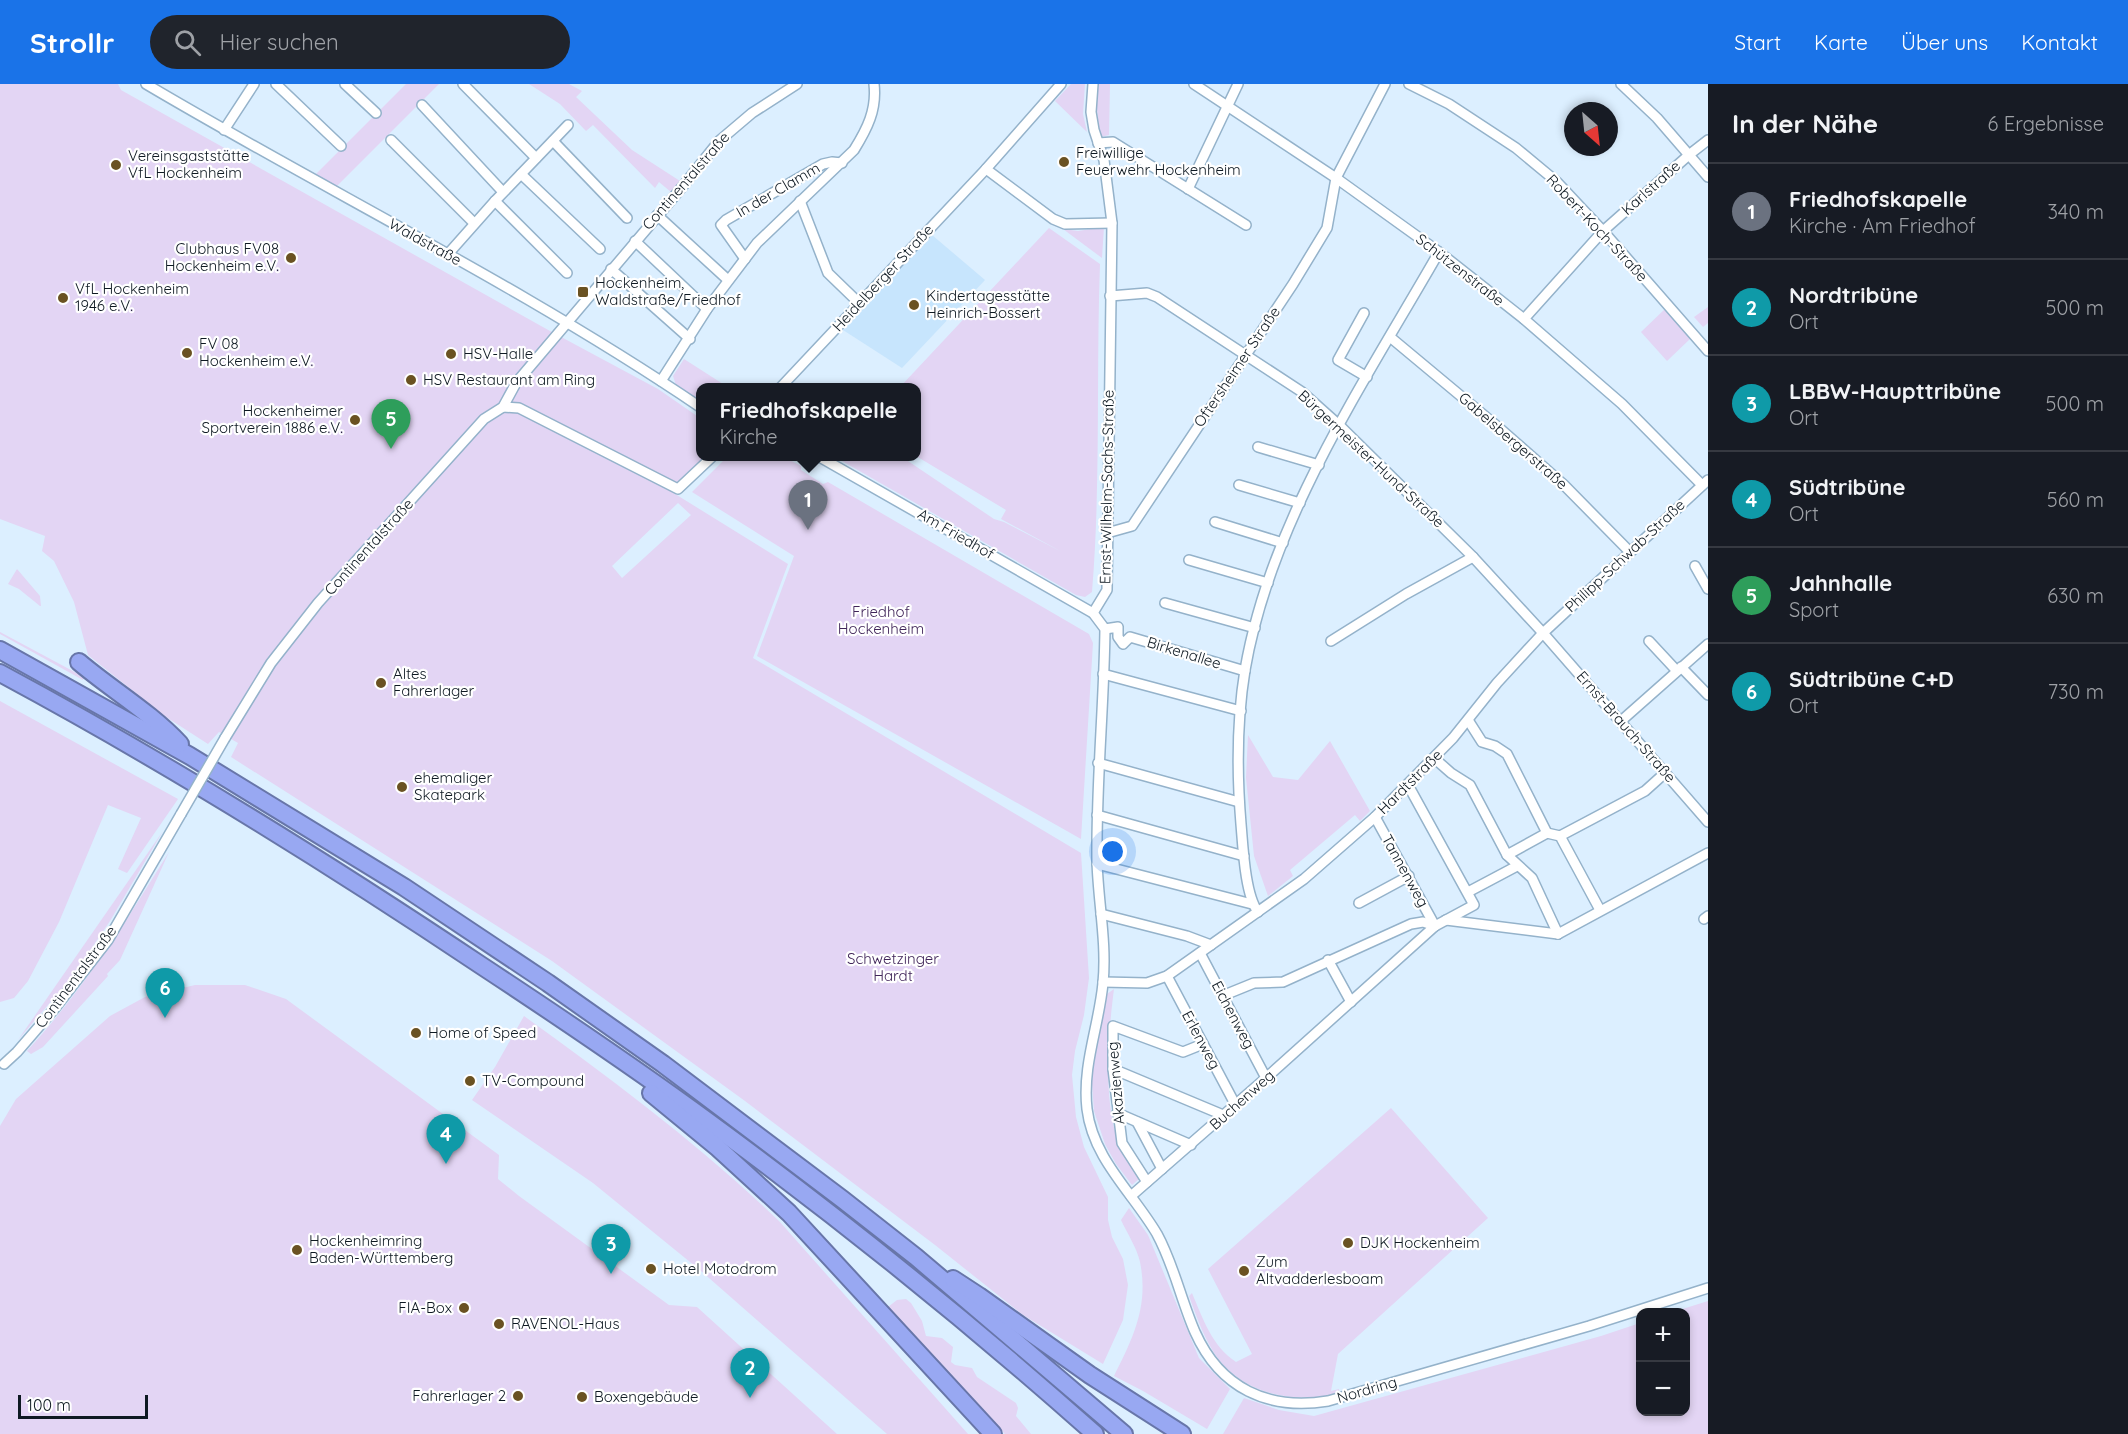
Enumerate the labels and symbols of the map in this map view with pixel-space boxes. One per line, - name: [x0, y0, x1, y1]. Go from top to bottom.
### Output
- north arrow: [1564, 102, 1618, 156]
- street label: Continentalstraße: [638, 128, 733, 234]
- place label: Freiwillige Feuerwehr Hockenheim: [1076, 143, 1241, 179]
- place label: Vereinsgaststätte VfL Hockenheim: [128, 146, 250, 182]
- marker: Freiwillige Feuerwehr Hockenheim: [1057, 155, 1071, 169]
- street label: Karlstraße: [1617, 156, 1684, 219]
- marker: Vereinsgaststätte VfL Hockenheim: [109, 158, 123, 172]
- street label: In der Clamm: [732, 158, 823, 221]
- street label: Robert-Koch-Straße: [1543, 170, 1652, 285]
- street label: Waldstraße: [386, 214, 465, 269]
- street label: Heidelberger Straße: [828, 220, 937, 335]
- street label: Schützenstraße: [1412, 229, 1508, 310]
- place label: Clubhaus FV08 Hockenheim e.V.: [165, 239, 279, 275]
- marker: Clubhaus FV08 Hockenheim e.V.: [284, 251, 298, 265]
- place label: Hockenheim, Waldstraße/Friedhof: [595, 273, 742, 309]
- place label: VfL Hockenheim 1946 e.V.: [75, 279, 189, 315]
- marker: Hockenheim, Waldstraße/Friedhof: [576, 285, 590, 299]
- place label: Kindertagesstätte Heinrich-Bossert: [926, 286, 1050, 322]
- marker: VfL Hockenheim 1946 e.V.: [56, 291, 70, 305]
- marker: Kindertagesstätte Heinrich-Bossert: [907, 298, 921, 312]
- street label: Oftersheimer Straße: [1189, 303, 1284, 431]
- place label: FV 08 Hockenheim e.V.: [199, 334, 313, 370]
- place label: HSV-Halle: [463, 344, 533, 363]
- marker: FV 08 Hockenheim e.V.: [180, 346, 194, 360]
- marker: HSV-Halle: [444, 347, 458, 361]
- place label: HSV Restaurant am Ring: [423, 370, 595, 389]
- marker: HSV Restaurant am Ring: [404, 373, 418, 387]
- street label: Bürgermeister-Hund-Straße: [1294, 386, 1449, 532]
- street label: Gabelsbergerstraße: [1455, 388, 1572, 493]
- street label: Ernst-Wilhelm-Sachs-Straße: [1095, 390, 1118, 584]
- pin: 5: [372, 400, 410, 449]
- place label: Hockenheimer Sportverein 1886 e.V.: [202, 401, 343, 437]
- marker: Hockenheimer Sportverein 1886 e.V.: [348, 413, 362, 427]
- pin: 1: [788, 480, 828, 530]
- street label: Continentalstraße: [320, 494, 417, 599]
- street label: Philipp-Schwab-Straße: [1561, 495, 1689, 616]
- street label: Am Friedhof: [915, 504, 998, 563]
- park label: Friedhof Hockenheim: [838, 602, 924, 638]
- street label: Birkenallee: [1145, 632, 1223, 673]
- place label: Altes Fahrerlager: [393, 664, 475, 700]
- street label: Ernst-Brauch-Straße: [1573, 667, 1680, 786]
- marker: Altes Fahrerlager: [374, 676, 388, 690]
- street label: Hardtstraße: [1373, 745, 1446, 818]
- place label: ehemaliger Skatepark: [414, 768, 492, 804]
- marker: ehemaliger Skatepark: [395, 780, 409, 794]
- street label: Tannenweg: [1378, 831, 1433, 910]
- your location: [1098, 837, 1127, 866]
- street label: Continentalstraße: [31, 922, 120, 1032]
- park label: Schwetzinger Hardt: [847, 949, 939, 985]
- pin: 6: [146, 968, 184, 1018]
- street label: Eichenweg: [1208, 978, 1259, 1052]
- street label: Erlenweg: [1178, 1007, 1225, 1072]
- place label: Home of Speed: [428, 1023, 536, 1042]
- marker: Home of Speed: [409, 1026, 423, 1040]
- street label: Akazienweg: [1102, 1041, 1129, 1125]
- street label: Buchenweg: [1205, 1066, 1278, 1134]
- place label: TV-Compound: [482, 1071, 584, 1090]
- marker: TV-Compound: [463, 1074, 477, 1088]
- pin: 4: [426, 1114, 466, 1164]
- pin: 3: [592, 1224, 630, 1274]
- place label: Hockenheimring Baden-Württemberg: [309, 1231, 453, 1267]
- place label: DJK Hockenheim: [1360, 1233, 1480, 1252]
- marker: DJK Hockenheim: [1341, 1236, 1355, 1250]
- marker: Hockenheimring Baden-Württemberg: [290, 1243, 304, 1257]
- place label: Zum Altvadderlesboam: [1256, 1252, 1383, 1288]
- place label: Hotel Motodrom: [663, 1259, 777, 1278]
- marker: Hotel Motodrom: [644, 1262, 658, 1276]
- marker: Zum Altvadderlesboam: [1237, 1264, 1251, 1278]
- place label: FIA-Box: [398, 1298, 452, 1317]
- marker: FIA-Box: [457, 1301, 471, 1315]
- place label: RAVENOL-Haus: [511, 1314, 619, 1333]
- marker: RAVENOL-Haus: [492, 1317, 506, 1331]
- pin: 2: [730, 1348, 770, 1398]
- street label: Nordring: [1335, 1372, 1399, 1407]
- place label: Fahrerlager 2: [412, 1386, 506, 1405]
- place label: Boxengebäude: [594, 1387, 699, 1406]
- marker: Fahrerlager 2: [511, 1389, 525, 1403]
- marker: Boxengebäude: [575, 1390, 589, 1404]
- scale bar: [18, 1392, 148, 1420]

